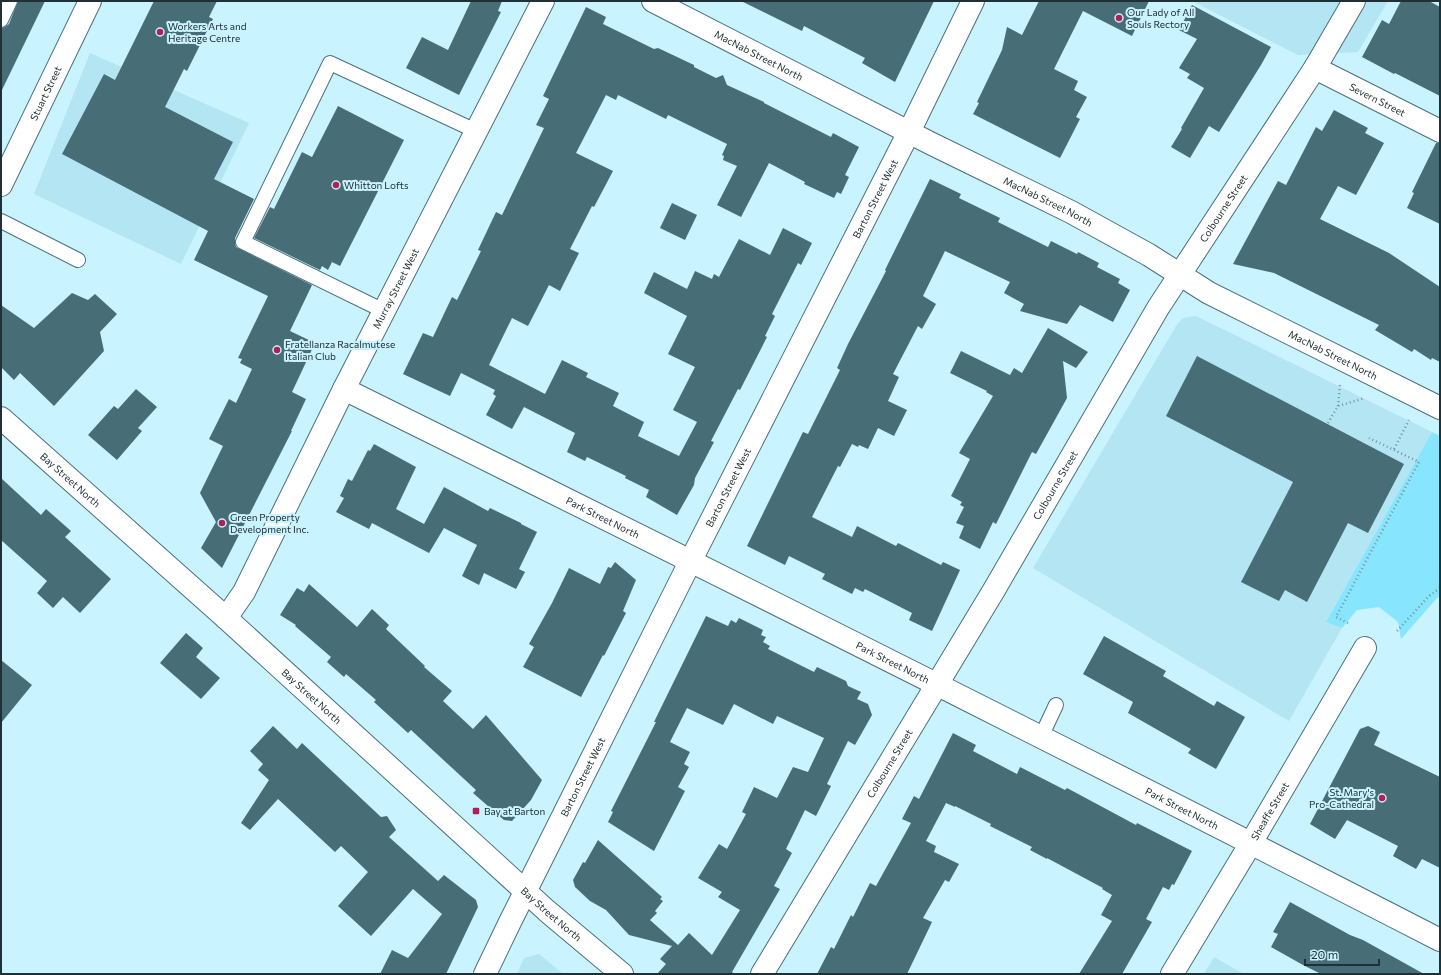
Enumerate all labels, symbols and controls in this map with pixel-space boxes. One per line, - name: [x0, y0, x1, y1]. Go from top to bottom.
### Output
- place label: Our Lady of All Souls Rectory: [1127, 6, 1194, 30]
- marker: Our Lady of All Souls Rectory: [1114, 13, 1124, 23]
- place label: Workers Arts and Heritage Centre: [168, 20, 247, 44]
- marker: Workers Arts and Heritage Centre: [155, 27, 165, 37]
- street label: MacNab Street North: [713, 28, 805, 83]
- street label: Stuart Street: [27, 64, 64, 122]
- street label: Severn Street: [1347, 80, 1408, 119]
- street label: Barton Street West: [850, 157, 900, 240]
- street label: Colbourne Street: [1197, 172, 1250, 244]
- street label: MacNab Street North: [1002, 174, 1095, 229]
- place label: Whitton Lofts: [344, 179, 409, 191]
- marker: Whitton Lofts: [331, 180, 341, 190]
- street label: Murray Street West: [370, 246, 421, 331]
- street label: MacNab Street North: [1287, 328, 1380, 382]
- place label: Fratellanza Racalmutese Italian Club: [285, 338, 395, 362]
- marker: Fratellanza Racalmutese Italian Club: [272, 345, 282, 355]
- street label: Barton Street West: [703, 446, 753, 529]
- street label: Colbourne Street: [1030, 448, 1080, 522]
- street label: Bay Street North: [38, 450, 103, 510]
- street label: Park Street North: [564, 494, 642, 541]
- place label: Green Property Development Inc.: [230, 511, 309, 535]
- marker: Green Property Development Inc.: [217, 518, 227, 528]
- street label: Park Street North: [854, 639, 931, 686]
- street label: Bay Street North: [279, 666, 344, 726]
- street label: Colbourne Street: [864, 727, 915, 800]
- street label: Barton Street West: [558, 735, 607, 818]
- street label: Sheaffe Street: [1248, 780, 1291, 842]
- street label: Park Street North: [1143, 785, 1221, 832]
- place label: St. Mary's Pro-Cathedral: [1309, 786, 1374, 810]
- marker: St. Mary's Pro-Cathedral: [1377, 793, 1387, 803]
- place label: Bay at Barton: [484, 805, 545, 817]
- marker: Bay at Barton: [471, 806, 481, 816]
- street label: Bay Street North: [519, 884, 584, 944]
- scale bar: [1305, 941, 1379, 967]
- text: 20 m: [1311, 947, 1338, 961]

